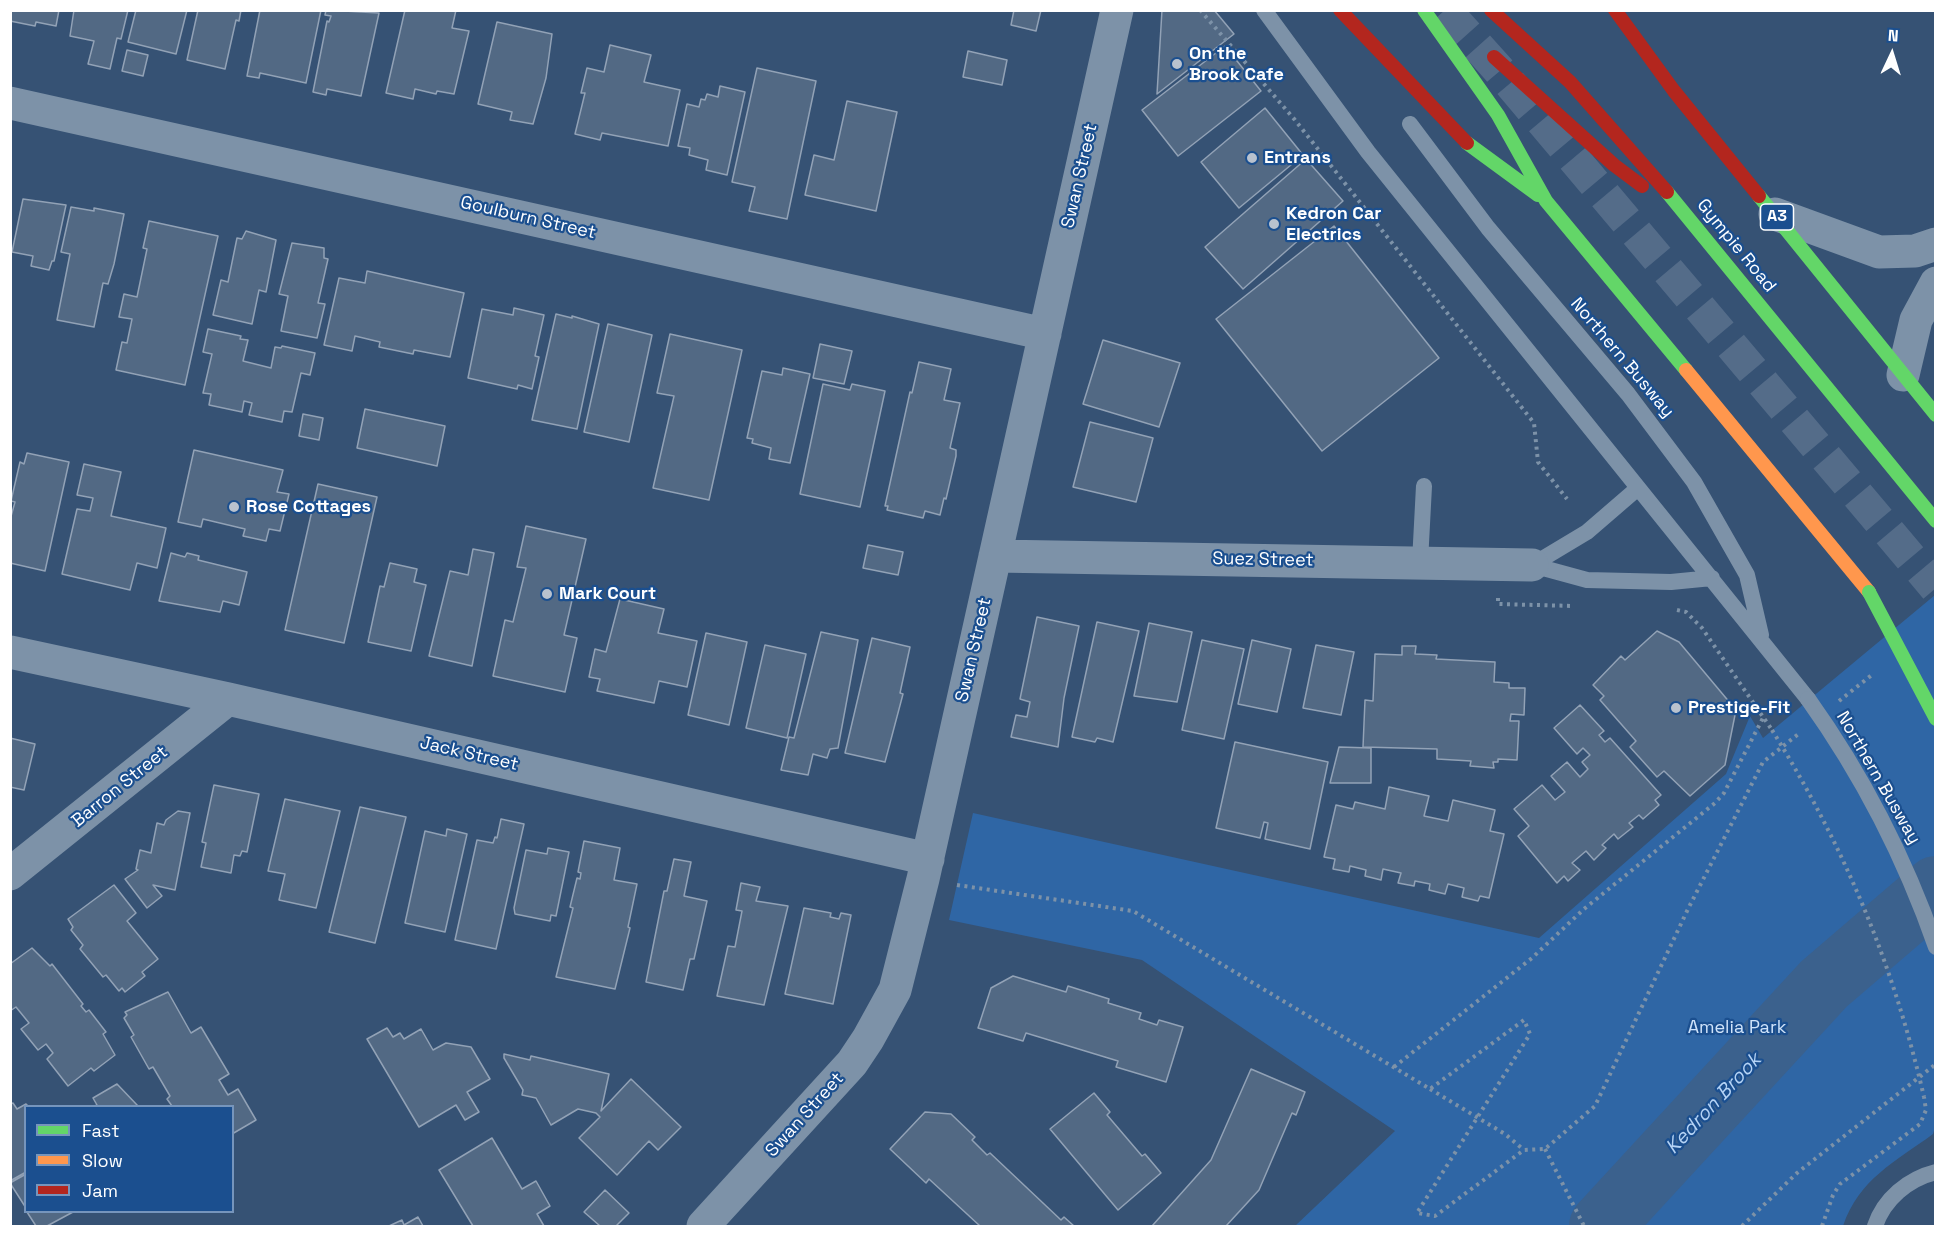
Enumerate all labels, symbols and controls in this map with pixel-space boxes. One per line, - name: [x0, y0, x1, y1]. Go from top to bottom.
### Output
- north arrow: [1862, 24, 1922, 84]
- text: N: [1887, 25, 1899, 46]
- place label: On the Brook Cafe: [1189, 43, 1284, 86]
- marker: On the Brook Cafe: [1170, 57, 1184, 71]
- street label: Swan Street: [1058, 122, 1102, 230]
- place label: Entrans: [1264, 147, 1331, 169]
- marker: Entrans: [1245, 151, 1259, 165]
- street label: Goulburn Street: [458, 192, 598, 244]
- street label: Gympie Road: [1692, 195, 1780, 297]
- place label: Kedron Car Electrics: [1286, 203, 1381, 246]
- road number: A3: [1760, 204, 1794, 230]
- marker: Kedron Car Electrics: [1267, 217, 1281, 231]
- street label: Northern Busway: [1566, 294, 1678, 422]
- place label: Rose Cottages: [246, 496, 371, 518]
- marker: Rose Cottages: [227, 500, 241, 514]
- street label: Suez Street: [1212, 548, 1314, 572]
- place label: Mark Court: [559, 583, 656, 605]
- marker: Mark Court: [540, 587, 554, 601]
- street label: Swan Street: [952, 596, 996, 704]
- place label: Prestige-Fit: [1688, 697, 1791, 719]
- marker: Prestige-Fit: [1669, 701, 1683, 715]
- street label: Northern Busway: [1831, 708, 1925, 848]
- street label: Jack Street: [418, 732, 520, 776]
- street label: Barron Street: [68, 742, 172, 832]
- park label: Amelia Park: [1688, 1017, 1786, 1039]
- water label: Kedron Brook: [1661, 1049, 1767, 1159]
- street label: Swan Street: [761, 1068, 849, 1162]
- legend: [24, 1105, 234, 1213]
- text: Fast: [82, 1119, 119, 1142]
- text: Slow: [82, 1149, 123, 1172]
- text: Jam: [82, 1179, 118, 1202]

